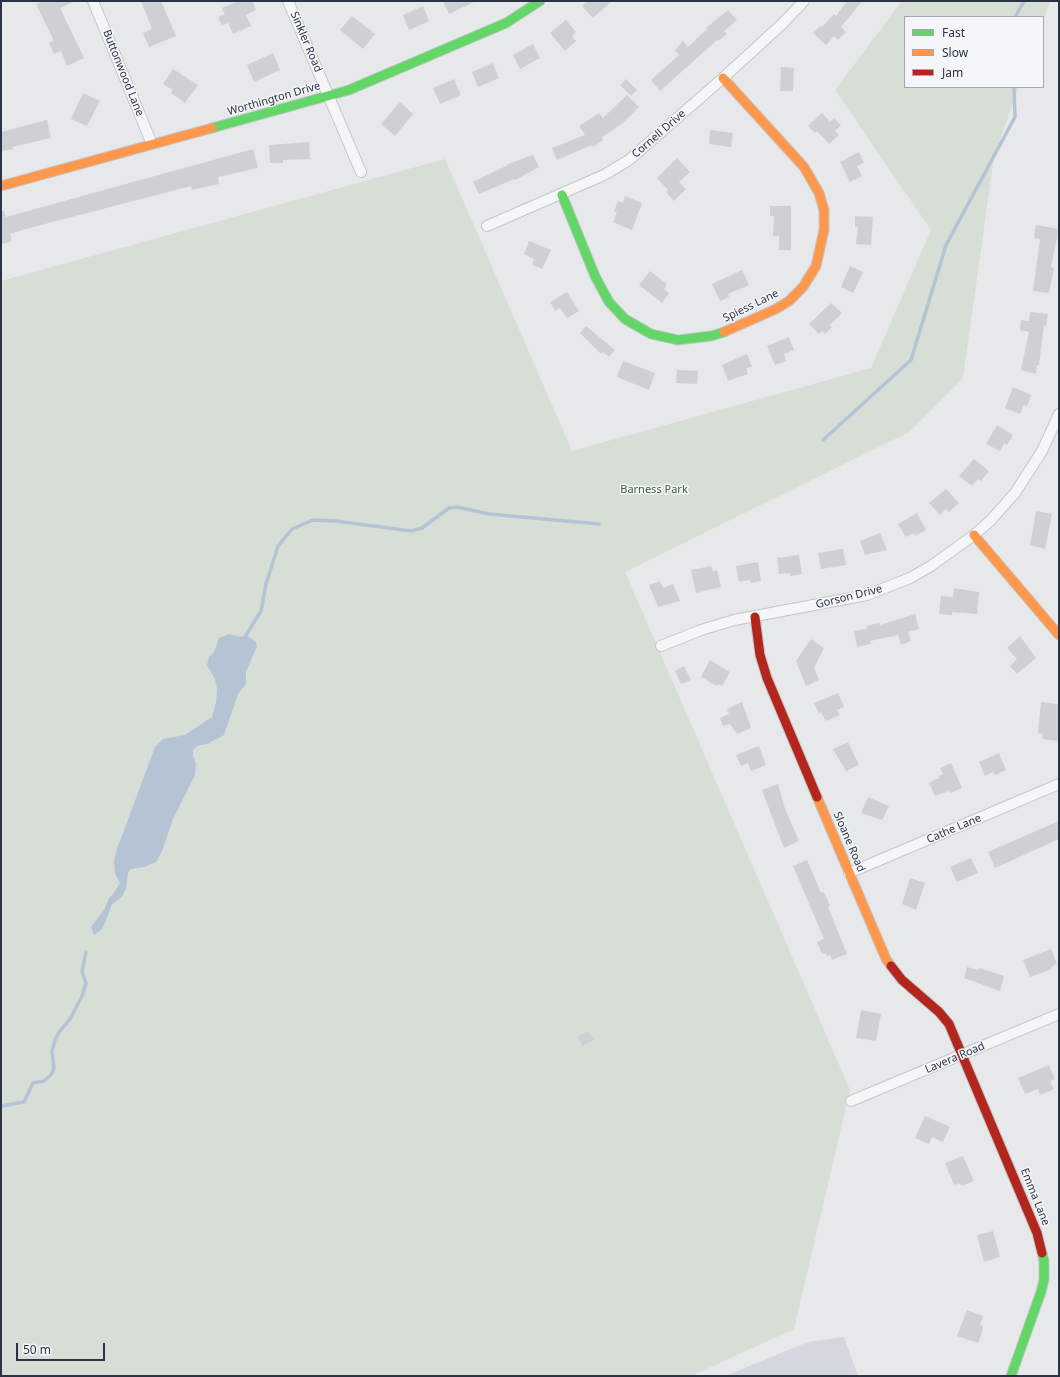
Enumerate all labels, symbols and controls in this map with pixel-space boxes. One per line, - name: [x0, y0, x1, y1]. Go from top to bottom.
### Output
- street label: Sinkler Road: [287, 10, 325, 74]
- legend: [904, 16, 1044, 88]
- text: Fast: [942, 24, 965, 41]
- street label: Buttonwood Lane: [100, 28, 146, 118]
- text: Slow: [942, 44, 968, 61]
- text: Jam: [942, 64, 963, 81]
- street label: Worthington Drive: [226, 79, 322, 119]
- street label: Cornell Drive: [629, 107, 689, 161]
- street label: Spiess Lane: [721, 287, 781, 325]
- park label: Barness Park: [620, 483, 688, 497]
- street label: Gorson Drive: [814, 582, 884, 612]
- street label: Sloane Road: [830, 810, 868, 874]
- street label: Cathe Lane: [925, 812, 983, 846]
- street label: Lavera Road: [923, 1040, 987, 1076]
- street label: Emma Lane: [1018, 1166, 1052, 1228]
- scale bar: [18, 1335, 107, 1361]
- text: 50 m: [23, 1341, 51, 1358]

